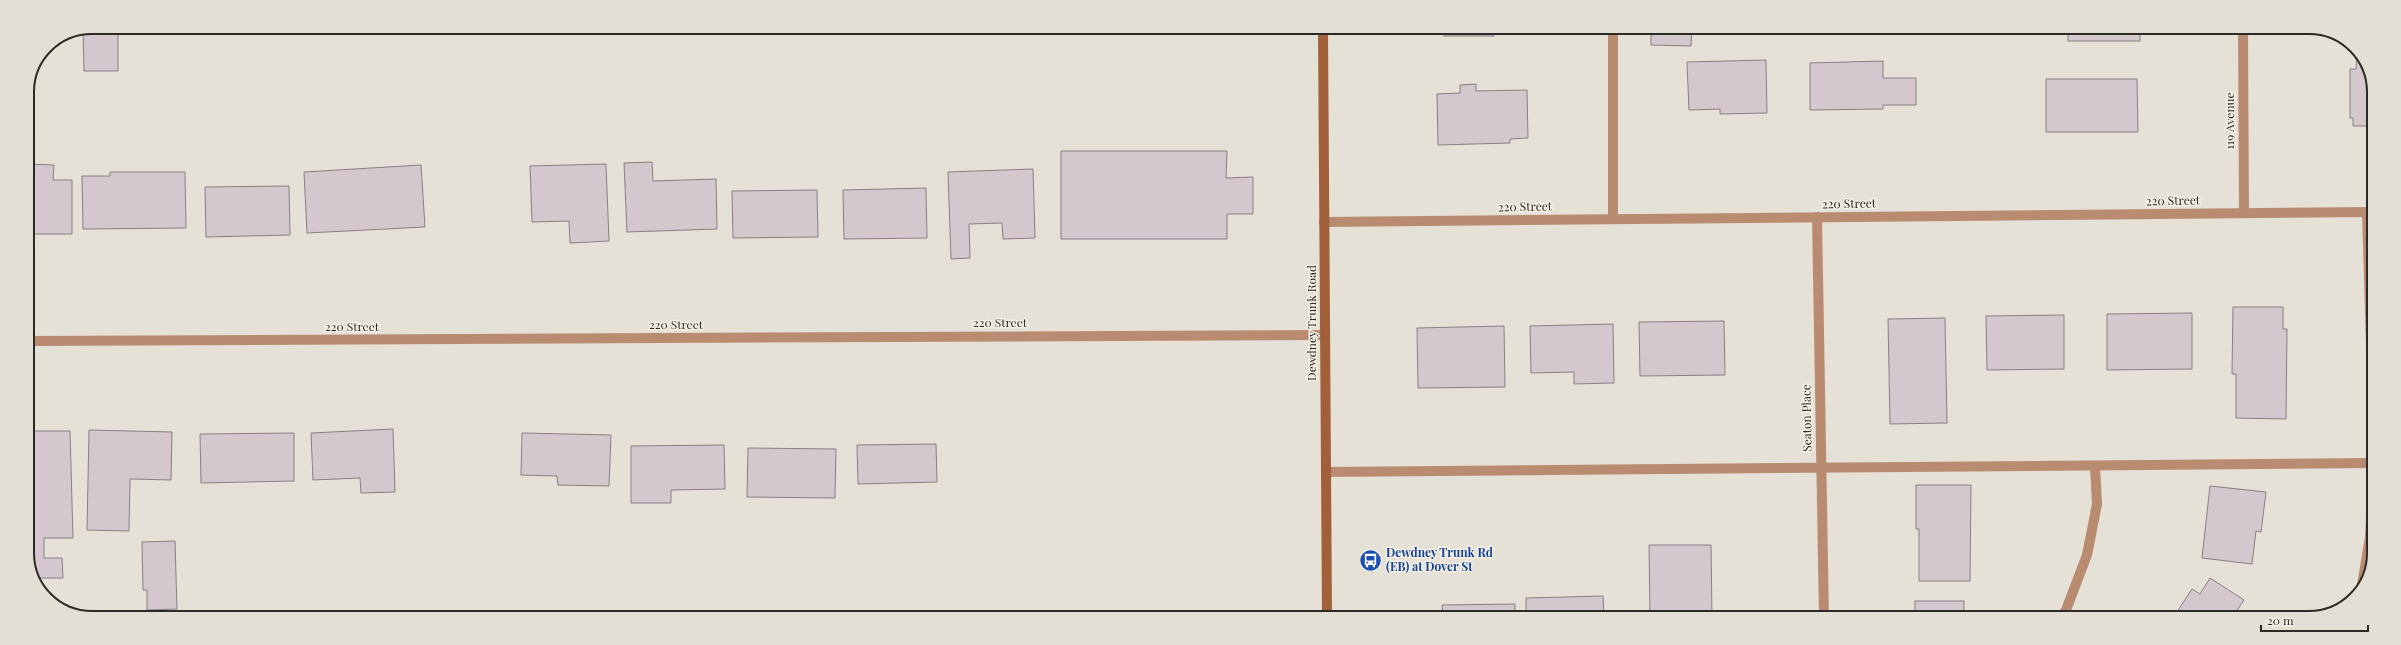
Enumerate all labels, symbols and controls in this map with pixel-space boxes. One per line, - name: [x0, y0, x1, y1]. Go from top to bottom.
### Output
- street label: 119 Avenue: [2221, 92, 2237, 150]
- street label: 220 Street: [2146, 192, 2201, 208]
- street label: 220 Street: [1822, 195, 1877, 211]
- street label: 220 Street: [1498, 198, 1553, 214]
- street label: Dewdney Trunk Road: [1303, 265, 1319, 381]
- street label: 220 Street: [973, 314, 1028, 330]
- street label: 220 Street: [649, 316, 704, 332]
- street label: 220 Street: [325, 318, 380, 334]
- street label: Seaton Place: [1797, 384, 1815, 452]
- place label: Dewdney Trunk Rd (EB) at Dover St: [1386, 544, 1493, 574]
- bus stop icon: Dewdney Trunk Rd (EB) at Dover St: [1357, 547, 1383, 573]
- scale bar: [2261, 607, 2368, 633]
- text: 20 m: [2267, 612, 2294, 628]

